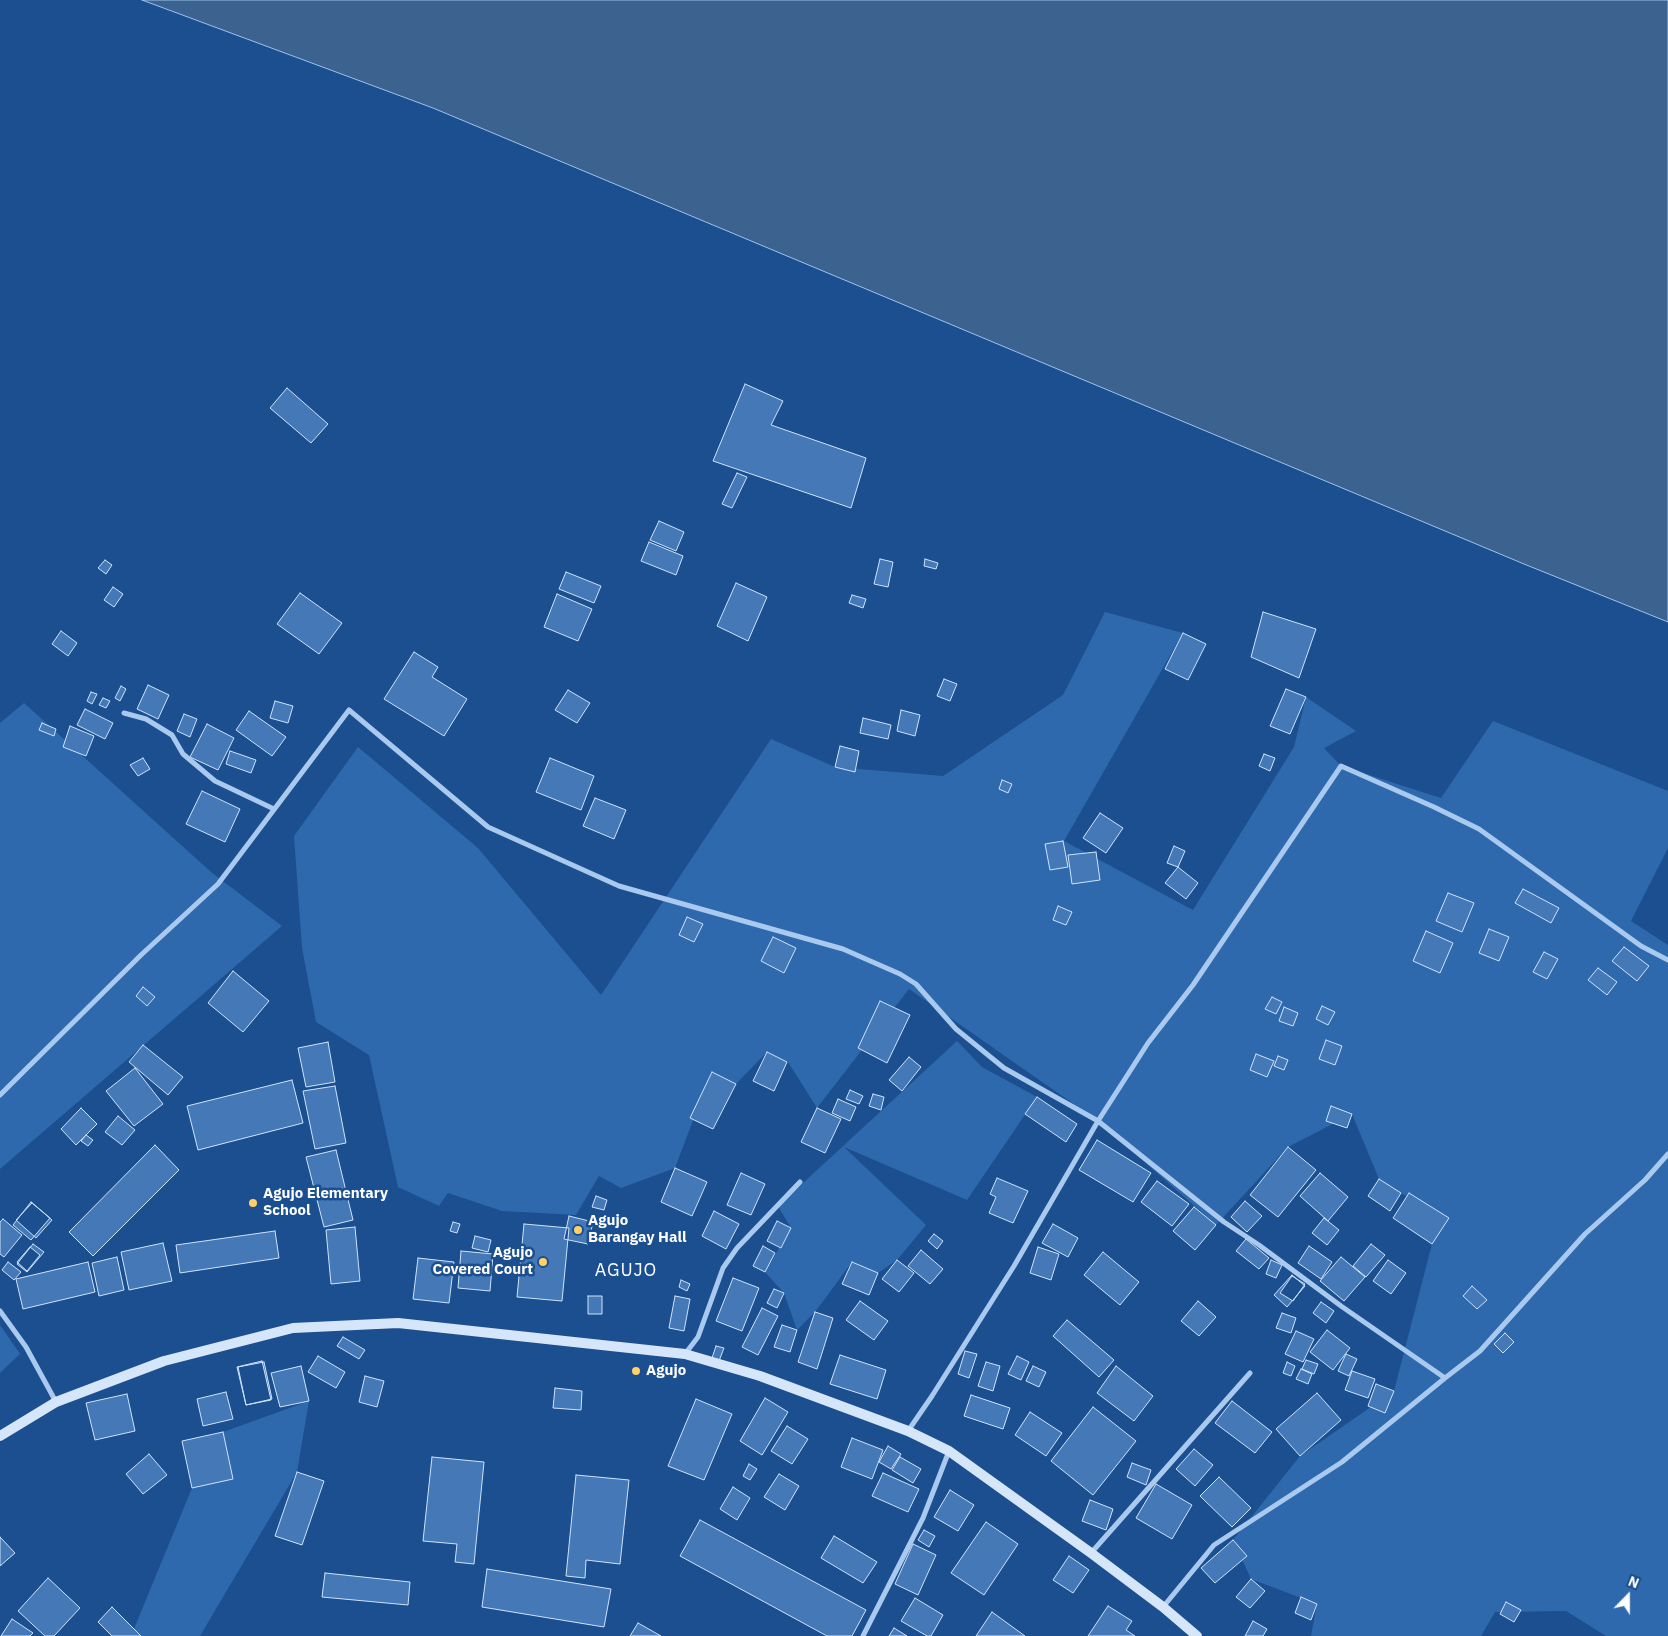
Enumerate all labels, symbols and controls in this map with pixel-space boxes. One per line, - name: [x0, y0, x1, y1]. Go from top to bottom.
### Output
- place label: Agujo Elementary School: [263, 1185, 388, 1220]
- marker: Agujo Elementary School: [247, 1197, 259, 1209]
- place label: Agujo Barangay Hall: [588, 1212, 686, 1247]
- marker: Agujo Barangay Hall: [572, 1224, 584, 1236]
- place label: Agujo Covered Court: [432, 1244, 533, 1279]
- marker: Agujo Covered Court: [537, 1256, 549, 1268]
- district label: AGUJO: [594, 1260, 658, 1282]
- place label: Agujo: [646, 1362, 686, 1380]
- marker: Agujo: [630, 1365, 642, 1377]
- north arrow: [1603, 1571, 1653, 1621]
- text: N: [1626, 1572, 1642, 1592]

